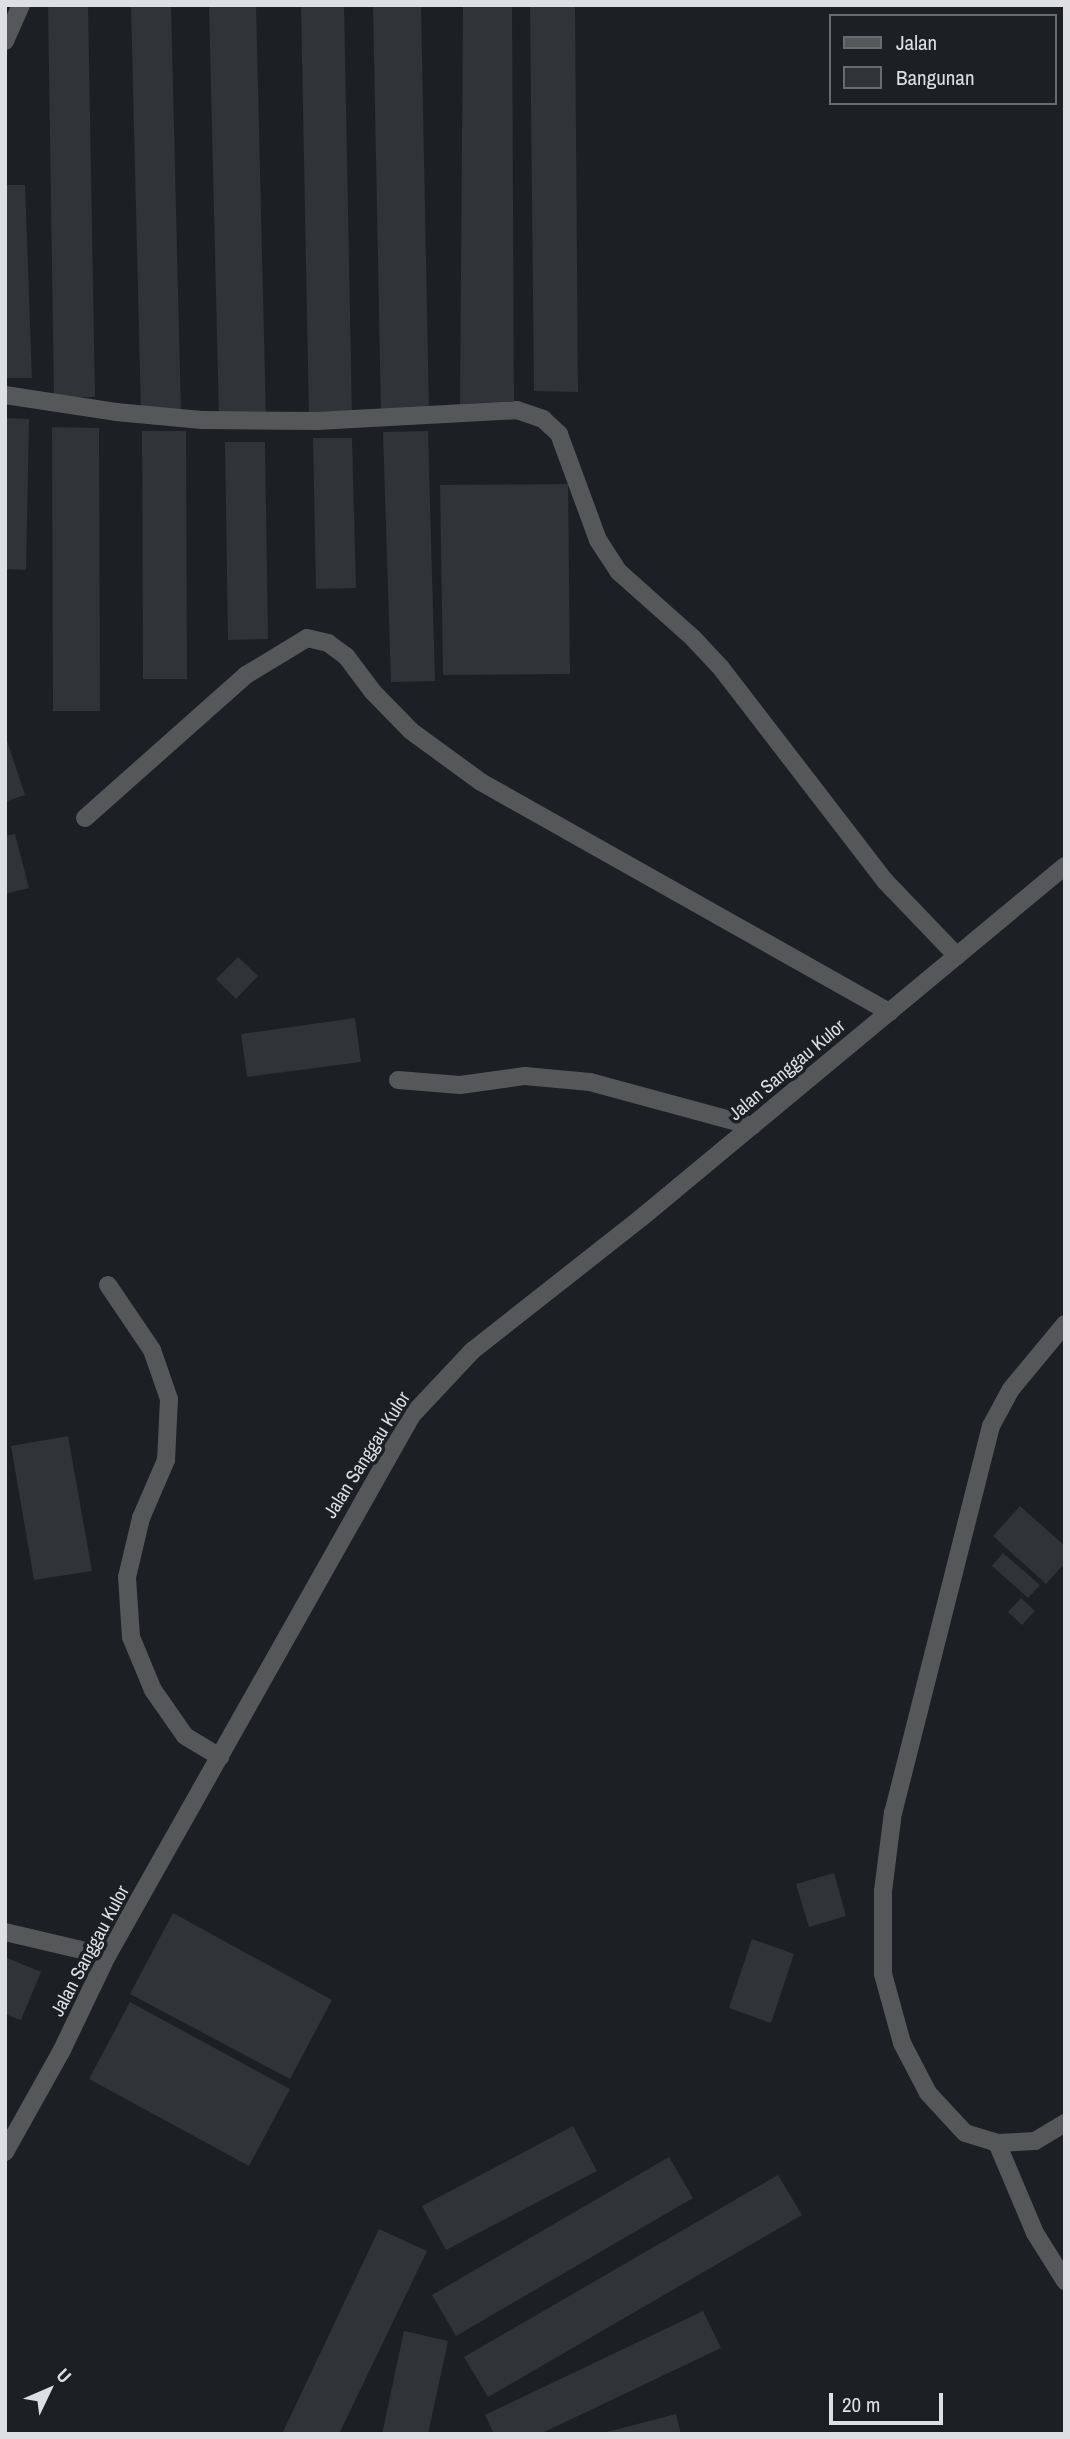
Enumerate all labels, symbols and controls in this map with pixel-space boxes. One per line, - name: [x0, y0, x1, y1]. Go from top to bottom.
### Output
- legend: [828, 14, 1056, 105]
- text: Jalan: [896, 28, 937, 57]
- text: Bangunan: [896, 63, 975, 92]
- street label: Jalan Sanggau Kulor: [724, 1015, 850, 1125]
- street label: Jalan Sanggau Kulor: [319, 1388, 415, 1522]
- street label: Jalan Sanggau Kulor: [46, 1882, 134, 2020]
- north arrow: [14, 2355, 84, 2425]
- text: U: [51, 2362, 77, 2388]
- scale bar: [832, 2380, 946, 2424]
- text: 20 m: [842, 2390, 880, 2419]

